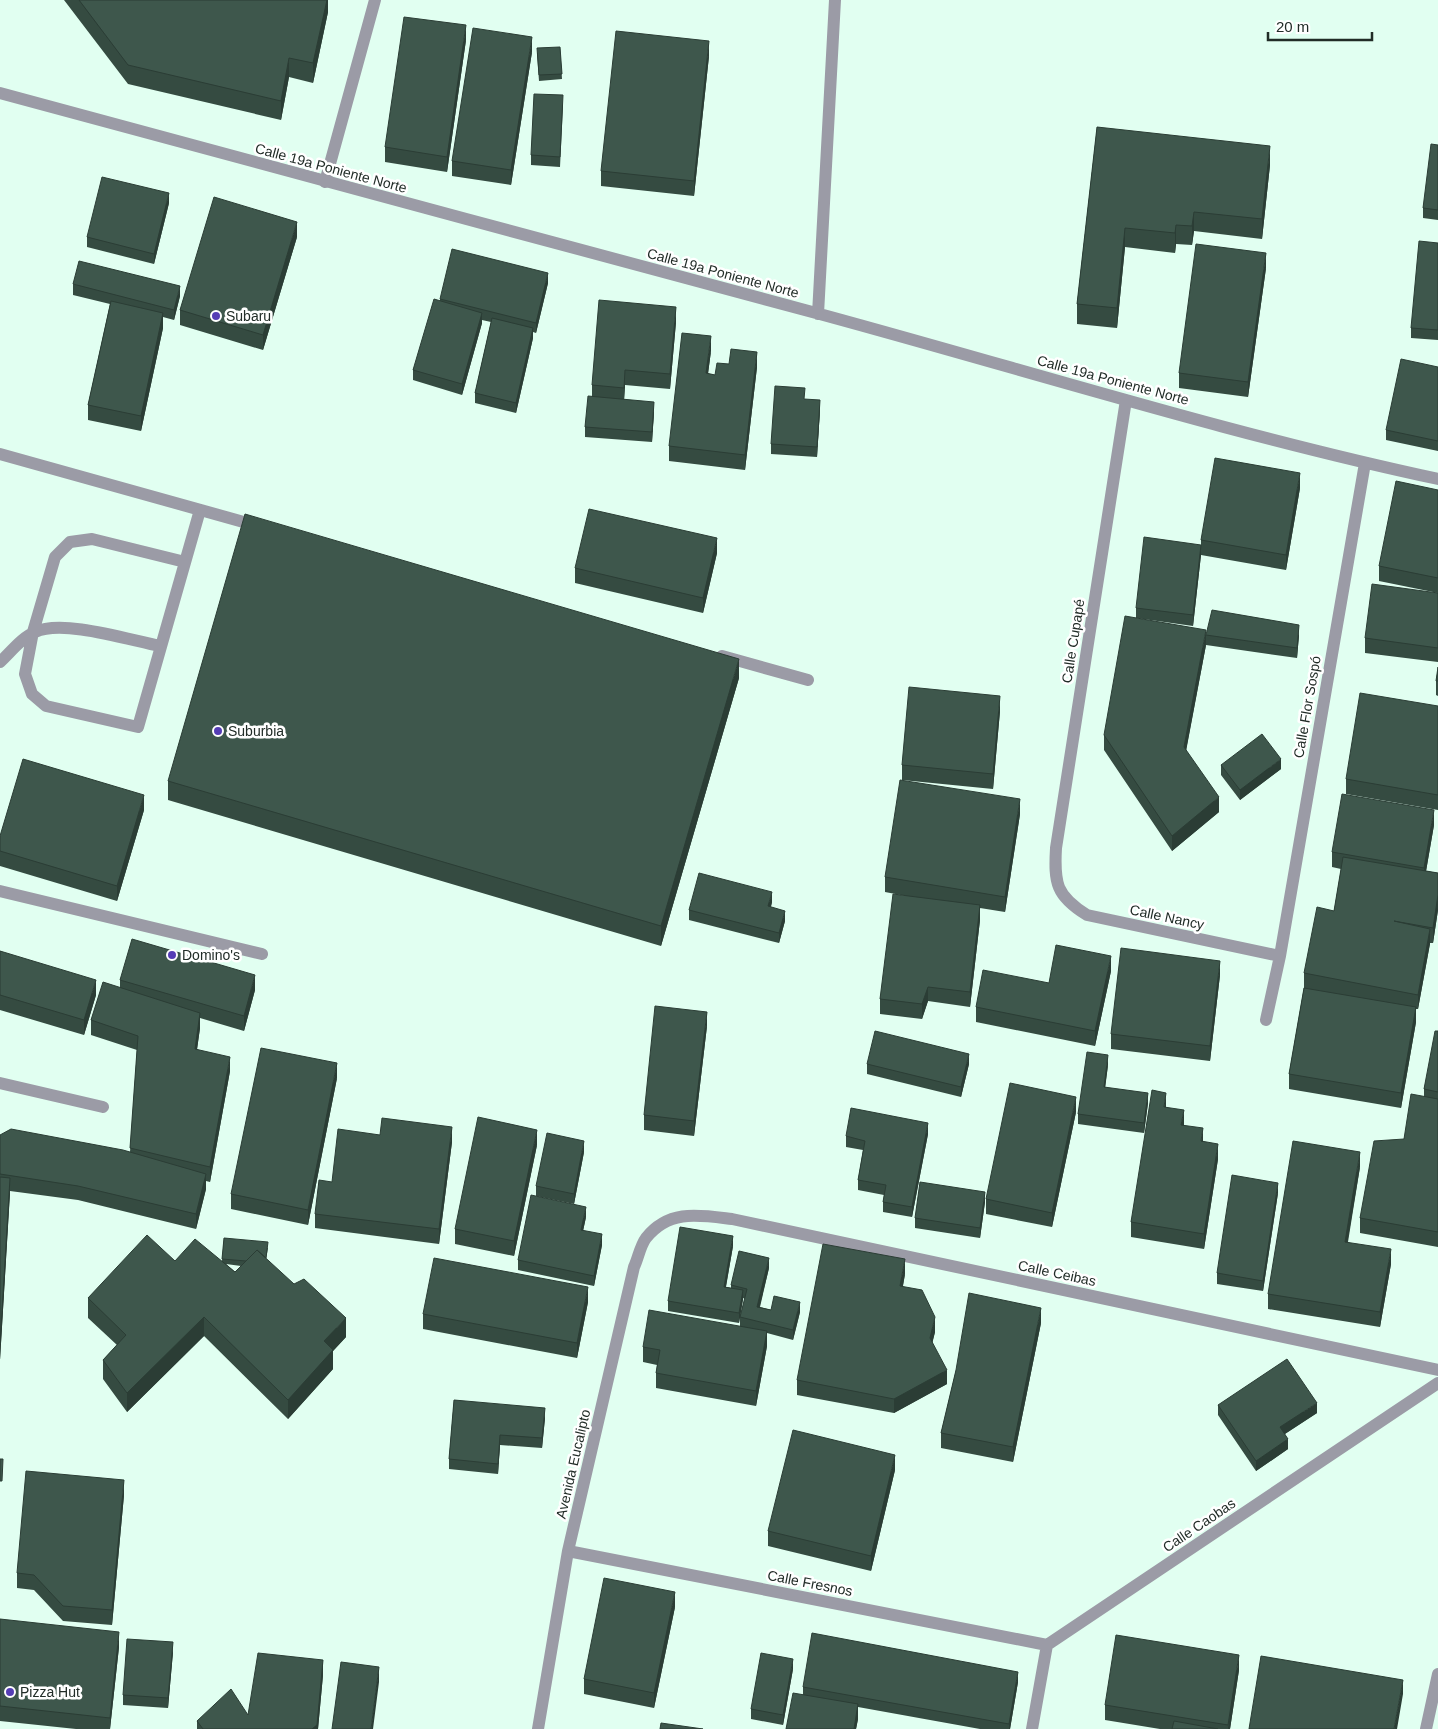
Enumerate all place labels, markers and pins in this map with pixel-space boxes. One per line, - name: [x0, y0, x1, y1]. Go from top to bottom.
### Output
- place label: Subaru: [226, 308, 271, 324]
- marker: Subaru: [210, 310, 222, 322]
- place label: Suburbia: [228, 723, 284, 739]
- marker: Suburbia: [212, 725, 224, 737]
- place label: Domino's: [182, 947, 240, 963]
- marker: Domino's: [166, 949, 178, 961]
- place label: Pizza Hut: [20, 1684, 80, 1700]
- marker: Pizza Hut: [4, 1686, 16, 1698]

